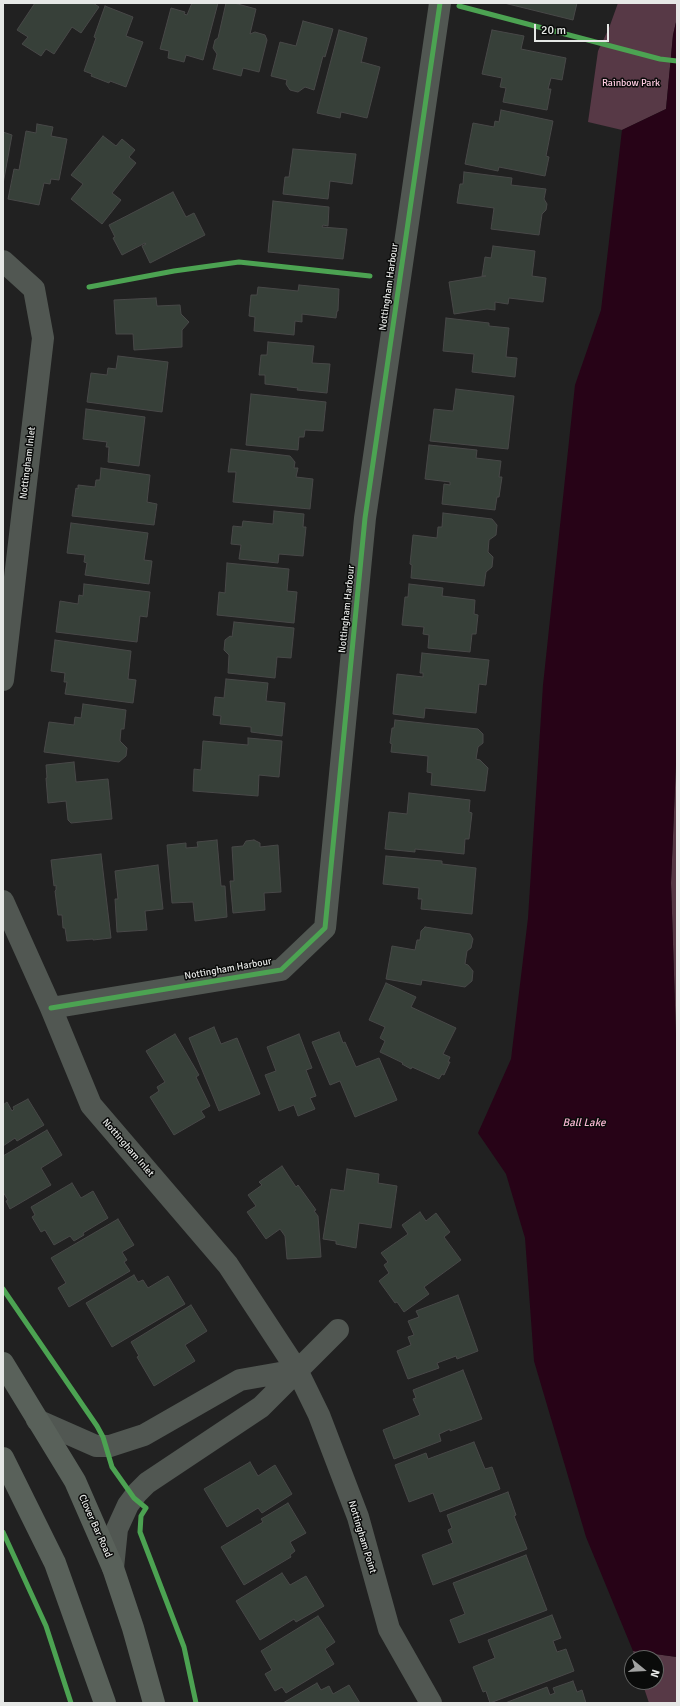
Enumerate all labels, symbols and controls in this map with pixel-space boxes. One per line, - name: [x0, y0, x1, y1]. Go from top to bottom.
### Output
- scale bar: [536, 16, 611, 42]
- text: 20 m: [541, 23, 566, 38]
- park label: Rainbow Park: [602, 77, 660, 89]
- street label: Nottingham Harbour: [377, 242, 401, 332]
- street label: Nottingham Inlet: [18, 426, 38, 500]
- street label: Nottingham Harbour: [336, 564, 358, 654]
- street label: Nottingham Harbour: [184, 955, 272, 983]
- water label: Ball Lake: [562, 1116, 606, 1130]
- street label: Nottingham Inlet: [100, 1117, 156, 1179]
- street label: Clover Bar Road: [76, 1493, 114, 1559]
- street label: Nottingham Point: [345, 1499, 379, 1575]
- north arrow: [624, 1650, 664, 1690]
- text: N: [648, 1668, 662, 1679]

